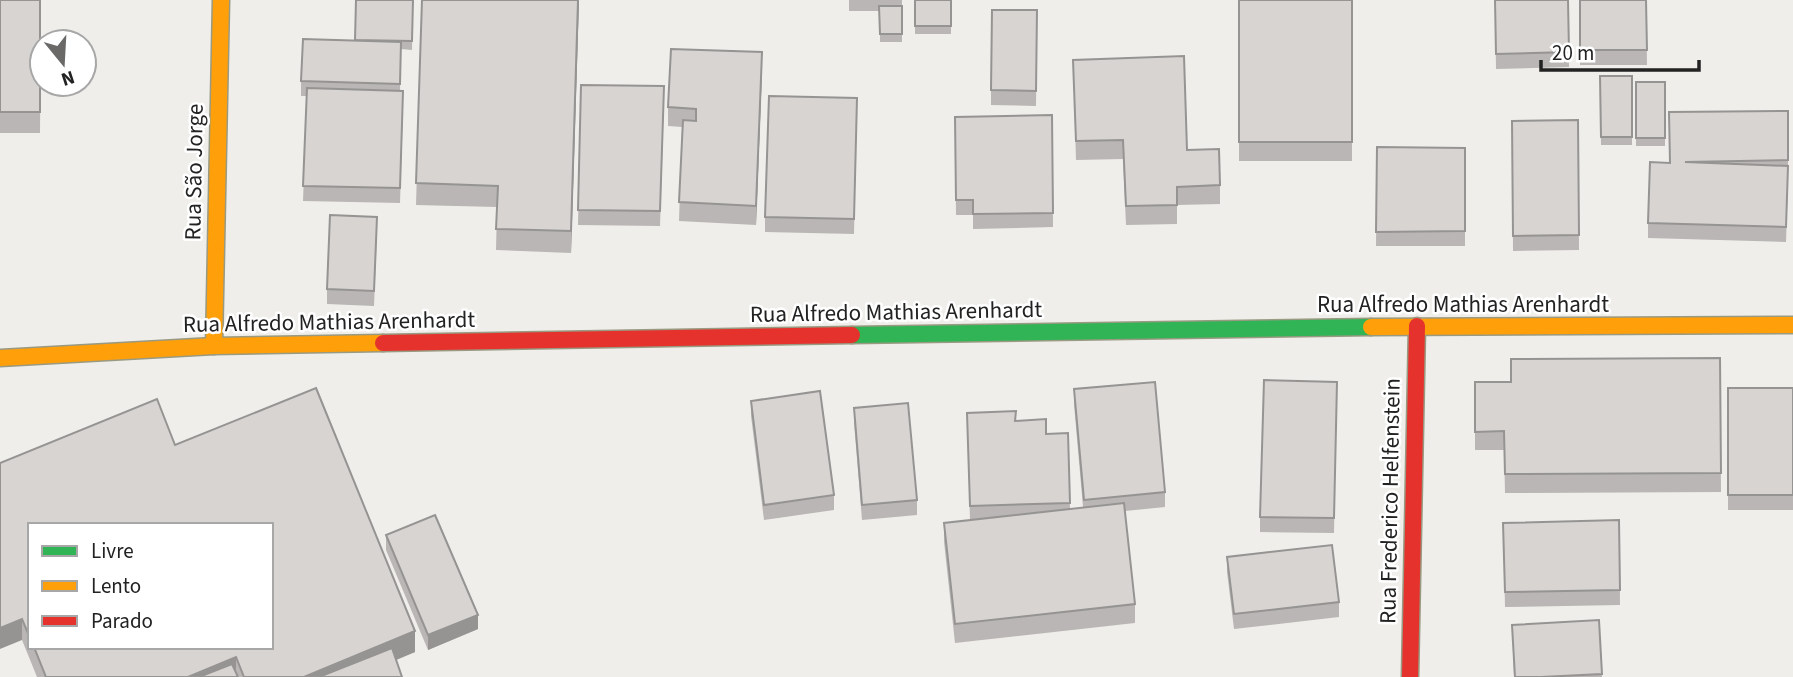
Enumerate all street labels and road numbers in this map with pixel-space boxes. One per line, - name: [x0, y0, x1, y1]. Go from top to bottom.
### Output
- street label: Rua São Jorge: [176, 103, 212, 241]
- street label: Rua Alfredo Mathias Arenhardt: [1317, 288, 1609, 321]
- street label: Rua Alfredo Mathias Arenhardt: [750, 293, 1043, 331]
- street label: Rua Alfredo Mathias Arenhardt: [183, 303, 476, 341]
- street label: Rua Frederico Helfenstein: [1371, 378, 1409, 624]

